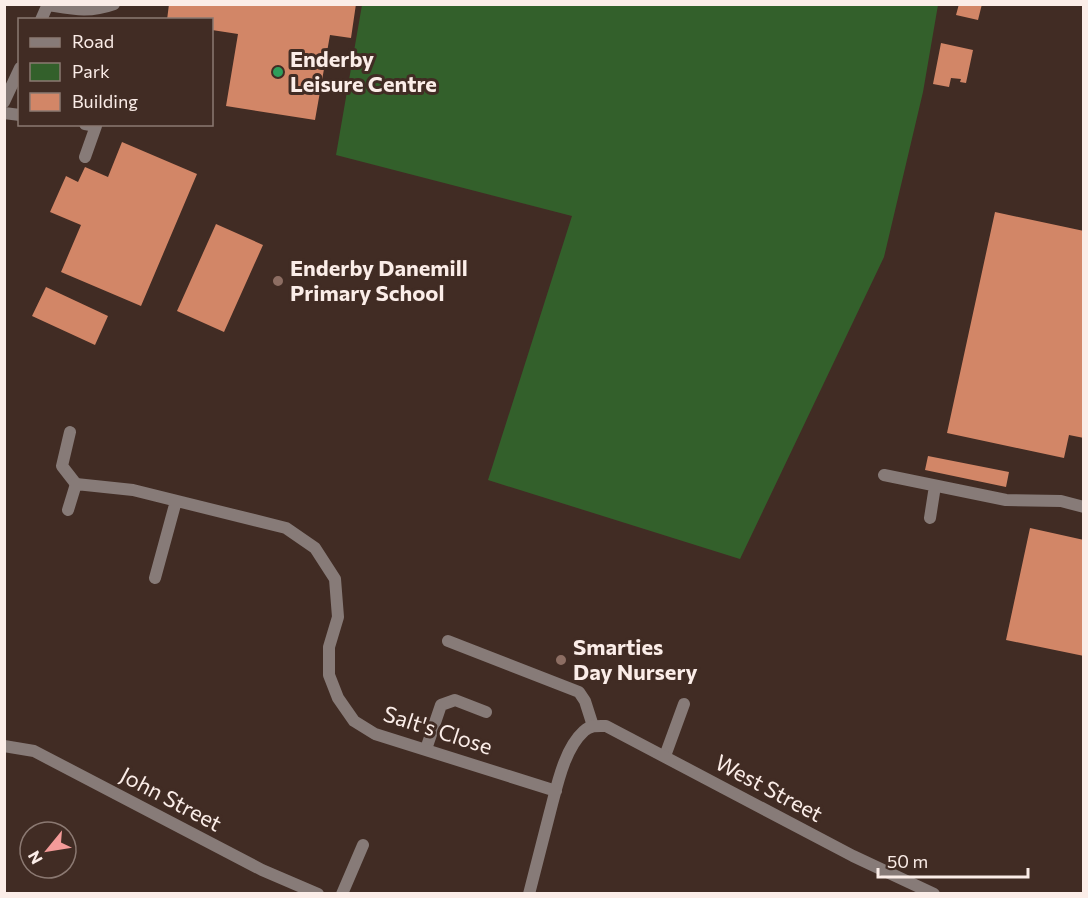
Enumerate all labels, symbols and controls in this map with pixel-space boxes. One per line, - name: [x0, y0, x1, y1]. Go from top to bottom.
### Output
- legend: [18, 18, 213, 126]
- text: Road: [72, 30, 114, 52]
- place label: Enderby Leisure Centre: [290, 45, 437, 97]
- text: Park: [72, 60, 110, 82]
- marker: Enderby Leisure Centre: [271, 65, 285, 79]
- text: Building: [72, 90, 138, 112]
- place label: Enderby Danemill Primary School: [290, 254, 468, 306]
- marker: Enderby Danemill Primary School: [271, 274, 285, 288]
- place label: Smarties Day Nursery: [573, 633, 698, 685]
- marker: Smarties Day Nursery: [554, 653, 568, 667]
- street label: Salt's Close: [380, 699, 496, 760]
- street label: West Street: [711, 748, 828, 827]
- street label: John Street: [116, 761, 227, 837]
- north arrow: [18, 820, 78, 880]
- scale bar: [878, 841, 1028, 879]
- text: N: [23, 848, 46, 868]
- text: 50 m: [887, 850, 928, 872]

